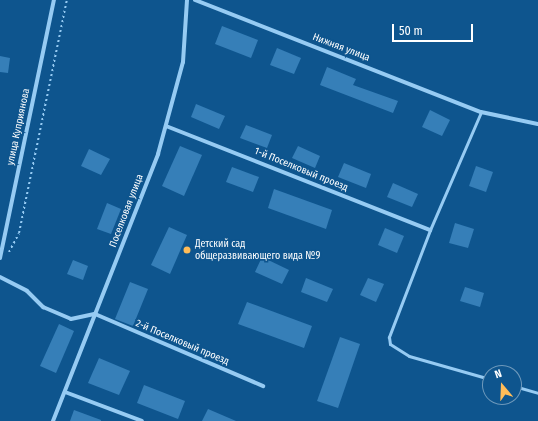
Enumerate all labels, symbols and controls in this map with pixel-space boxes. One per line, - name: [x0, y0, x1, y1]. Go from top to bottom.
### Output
- scale bar: [394, 16, 475, 42]
- text: 50 m: [399, 24, 423, 38]
- street label: Нижняя улица: [311, 32, 371, 64]
- street label: улица Куприянова: [5, 87, 33, 167]
- street label: 1-й Поселковый проезд: [252, 146, 350, 194]
- street label: Поселковая улица: [108, 173, 146, 249]
- place label: Детский сад общеразвивающего вида №9: [195, 238, 320, 262]
- marker: Детский сад общеразвивающего вида №9: [182, 245, 192, 255]
- street label: 2-й Поселковый проезд: [133, 318, 231, 368]
- north arrow: [482, 365, 522, 405]
- text: N: [493, 367, 503, 381]

